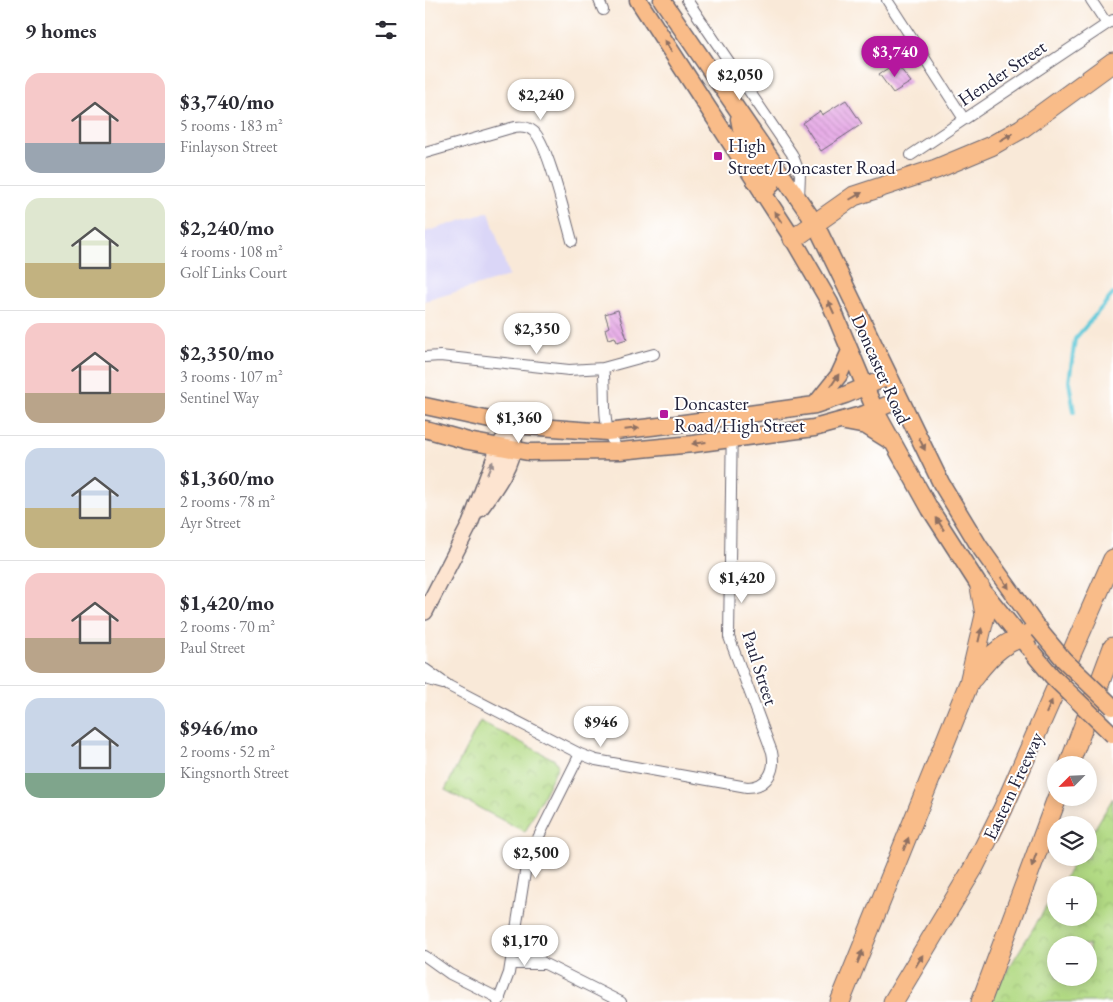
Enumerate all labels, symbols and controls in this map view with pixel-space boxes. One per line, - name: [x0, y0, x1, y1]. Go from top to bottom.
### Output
- icon: filters: [372, 16, 400, 44]
- text: 9 homes: [25, 17, 97, 44]
- street label: Hender Street: [953, 34, 1051, 112]
- pin: $3,740: [854, 36, 936, 78]
- one-way arrow: [663, 39, 673, 53]
- text: $3,740: [872, 41, 918, 62]
- pin: $2,050: [699, 58, 781, 101]
- text: $2,050: [717, 64, 763, 85]
- pin: $2,240: [500, 78, 582, 121]
- text: $2,240: [518, 84, 564, 105]
- text: $3,740/mo: [180, 88, 274, 115]
- icon: home: [65, 93, 125, 153]
- text: 5 rooms · 183 m²: [180, 115, 283, 136]
- place label: High Street/Doncaster Road: [728, 133, 896, 180]
- one-way arrow: [1000, 133, 1013, 142]
- text: Finlayson Street: [180, 136, 278, 157]
- marker: High Street/Doncaster Road: [712, 150, 724, 162]
- one-way arrow: [848, 192, 863, 200]
- one-way arrow: [773, 210, 783, 224]
- text: $2,240/mo: [180, 214, 274, 241]
- icon: home: [65, 218, 125, 278]
- text: 4 rooms · 108 m²: [180, 241, 283, 262]
- text: Golf Links Court: [180, 262, 287, 283]
- one-way arrow: [827, 300, 835, 314]
- street label: Doncaster Road: [846, 310, 917, 428]
- pin: $2,350: [496, 312, 578, 355]
- text: $2,350: [514, 318, 560, 339]
- text: $2,350/mo: [180, 339, 274, 366]
- icon: home: [65, 343, 125, 403]
- text: 3 rooms · 107 m²: [180, 366, 283, 387]
- one-way arrow: [830, 373, 840, 386]
- text: Sentinel Way: [180, 387, 259, 408]
- place label: Doncaster Road/High Street: [674, 391, 805, 438]
- pin: $1,360: [478, 402, 560, 444]
- text: $1,360: [496, 407, 542, 428]
- marker: Doncaster Road/High Street: [658, 408, 670, 420]
- one-way arrow: [624, 425, 640, 433]
- one-way arrow: [918, 437, 926, 451]
- one-way arrow: [691, 439, 707, 447]
- one-way arrow: [486, 461, 494, 475]
- text: $1,360/mo: [180, 464, 274, 491]
- icon: home: [65, 468, 125, 528]
- text: 2 rooms · 78 m²: [180, 491, 275, 512]
- text: Ayr Street: [180, 512, 241, 533]
- one-way arrow: [935, 517, 944, 530]
- pin: $1,420: [701, 562, 783, 604]
- text: $1,420: [719, 567, 765, 588]
- one-way arrow: [1000, 576, 1010, 590]
- text: $1,420/mo: [180, 589, 274, 616]
- icon: home: [65, 593, 125, 653]
- text: 2 rooms · 70 m²: [180, 616, 275, 637]
- street label: Paul Street: [736, 627, 784, 709]
- one-way arrow: [976, 628, 984, 643]
- text: Paul Street: [180, 637, 245, 658]
- one-way arrow: [1045, 700, 1053, 714]
- pin: $946: [571, 706, 631, 748]
- text: $946: [585, 711, 617, 732]
- text: $946/mo: [180, 714, 258, 741]
- icon: home: [65, 718, 125, 778]
- street label: Eastern Freeway: [977, 727, 1049, 844]
- text: 2 rooms · 52 m²: [180, 741, 275, 762]
- north arrow: [1047, 756, 1097, 806]
- map controls: [1047, 756, 1097, 986]
- text: Kingsnorth Street: [180, 762, 289, 783]
- button: layers: [1047, 816, 1097, 866]
- pin: $2,500: [495, 836, 577, 879]
- one-way arrow: [902, 836, 910, 851]
- text: $2,500: [513, 842, 559, 863]
- one-way arrow: [1030, 852, 1037, 867]
- button: +: [1047, 876, 1097, 926]
- pin: $1,170: [484, 924, 566, 967]
- text: $1,170: [502, 930, 548, 951]
- button: −: [1047, 936, 1097, 986]
- one-way arrow: [856, 949, 864, 964]
- one-way arrow: [914, 954, 923, 967]

